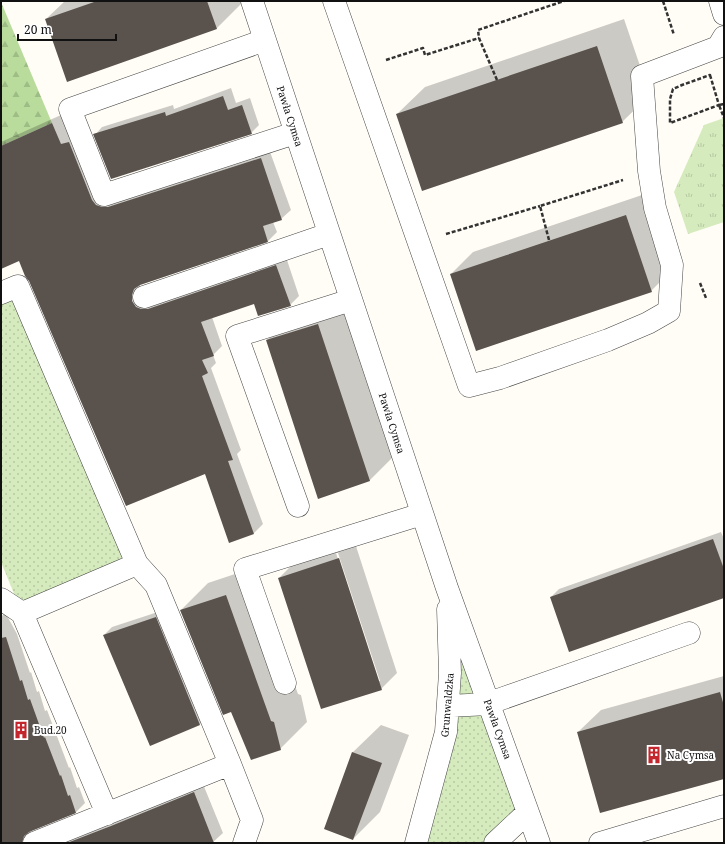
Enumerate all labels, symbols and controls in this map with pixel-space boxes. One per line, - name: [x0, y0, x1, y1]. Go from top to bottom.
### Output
- scale bar: [18, 16, 116, 42]
- text: 20 m: [24, 21, 52, 38]
- street label: Pawła Cymsa: [274, 84, 307, 149]
- street label: Pawła Cymsa: [376, 391, 409, 456]
- street label: Grunwaldzka: [437, 672, 457, 738]
- street label: Pawła Cymsa: [481, 697, 516, 761]
- building icon: Bud.20: [11, 720, 31, 740]
- place label: Bud.20: [34, 723, 67, 737]
- building icon: Na Cymsa: [644, 745, 664, 765]
- place label: Na Cymsa: [667, 748, 715, 762]

